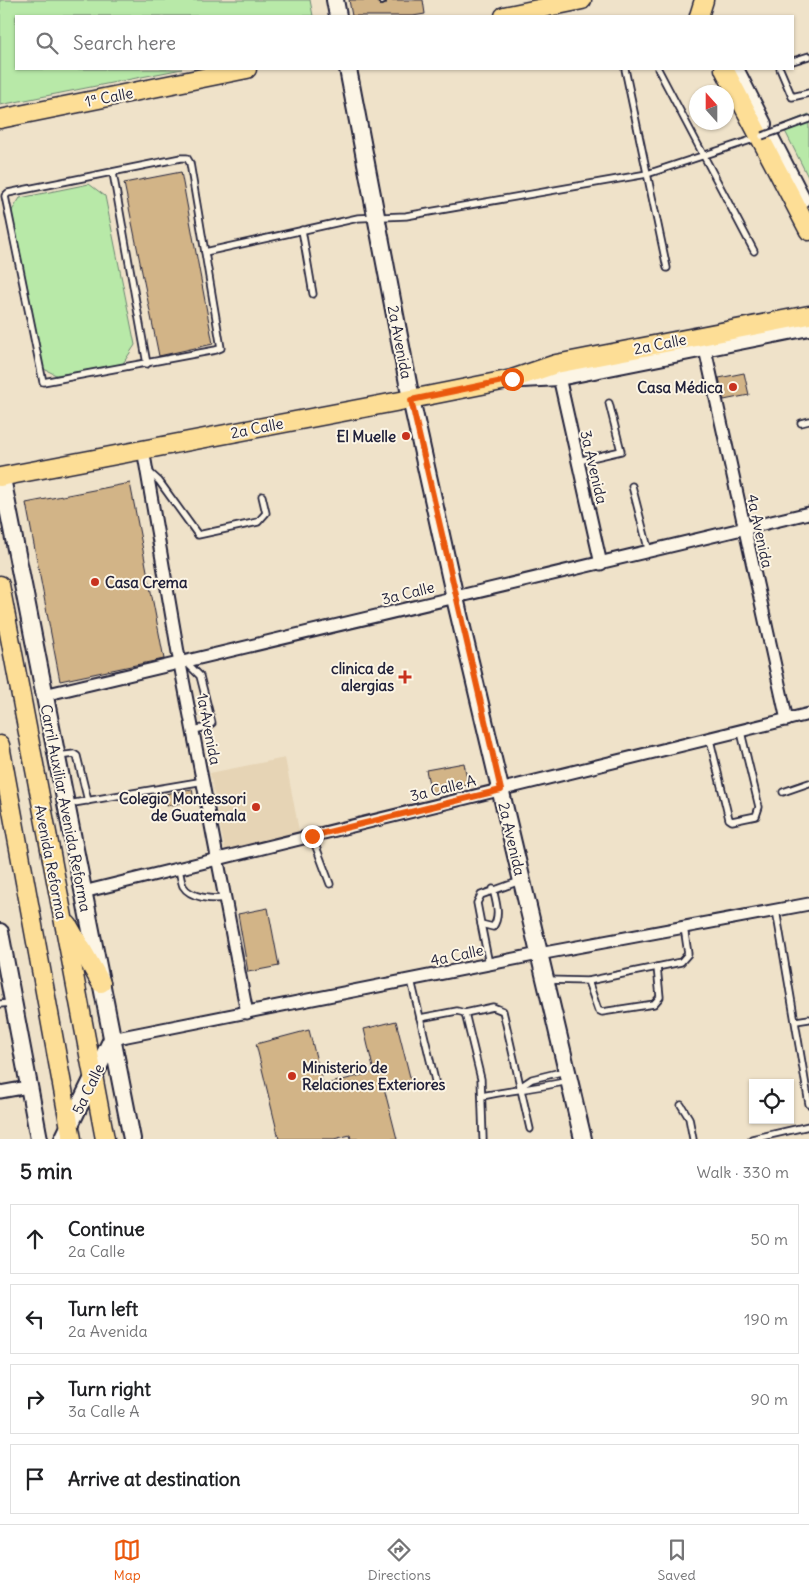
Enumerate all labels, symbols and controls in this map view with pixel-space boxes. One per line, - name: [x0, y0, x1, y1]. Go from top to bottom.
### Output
- search box: [15, 15, 794, 70]
- icon: search: [33, 29, 61, 57]
- text: Search here: [73, 31, 176, 55]
- street label: 1ª Calle: [83, 83, 135, 111]
- north arrow: [689, 85, 734, 130]
- street label: 2a Avenida: [384, 304, 417, 381]
- street label: 2a Calle: [632, 330, 688, 358]
- route start: [501, 368, 524, 391]
- place label: Casa Médica: [637, 378, 723, 397]
- marker: Casa Médica: [727, 381, 739, 393]
- street label: 2a Calle: [229, 414, 285, 442]
- place label: El Muelle: [337, 427, 396, 446]
- street label: 3a Avenida: [576, 428, 612, 506]
- marker: El Muelle: [400, 430, 412, 442]
- street label: 4a Avenida: [743, 492, 777, 570]
- place label: Casa Crema: [105, 573, 188, 592]
- marker: Casa Crema: [89, 576, 101, 588]
- street label: 3a Calle: [380, 577, 436, 609]
- place label: clinica de alergias: [331, 659, 394, 696]
- marker: clinica de alergias: [398, 670, 412, 684]
- street label: 1a Avenida: [193, 692, 225, 767]
- street label: Carril Auxiliar Avenida Reforma: [37, 703, 95, 913]
- street label: 3a Calle A: [408, 771, 478, 805]
- place label: Colegio Montessori de Guatemala: [119, 789, 246, 825]
- street label: 2a Avenida: [494, 800, 530, 878]
- marker: Colegio Montessori de Guatemala: [250, 801, 262, 813]
- street label: Avenida Reforma: [31, 803, 71, 921]
- route end: [301, 825, 324, 848]
- street label: 4a Calle: [429, 940, 485, 970]
- place label: Ministerio de Relaciones Exteriores: [302, 1058, 445, 1094]
- street label: 5a Calle: [68, 1061, 108, 1117]
- marker: Ministerio de Relaciones Exteriores: [286, 1070, 298, 1082]
- map controls: [749, 1079, 794, 1124]
- button: locate: [749, 1079, 794, 1124]
- text: 5 min: [20, 1158, 72, 1185]
- text: Walk · 330 m: [696, 1162, 789, 1182]
- text: Continue: [68, 1217, 145, 1241]
- icon: ahead: [21, 1225, 49, 1253]
- text: 50 m: [750, 1229, 788, 1249]
- text: 2a Calle: [68, 1241, 125, 1261]
- text: Turn left: [68, 1297, 138, 1321]
- icon: left: [21, 1305, 49, 1333]
- text: 190 m: [744, 1309, 788, 1329]
- text: 2a Avenida: [68, 1321, 148, 1341]
- text: Turn right: [68, 1377, 151, 1401]
- icon: right: [21, 1385, 49, 1413]
- text: 90 m: [750, 1389, 788, 1409]
- text: 3a Calle A: [68, 1401, 139, 1421]
- icon: arrive: [21, 1465, 49, 1493]
- text: Arrive at destination: [68, 1467, 241, 1491]
- tab: Map: [113, 1536, 141, 1584]
- tab: Directions: [368, 1536, 431, 1584]
- tab: Saved: [657, 1536, 696, 1584]

